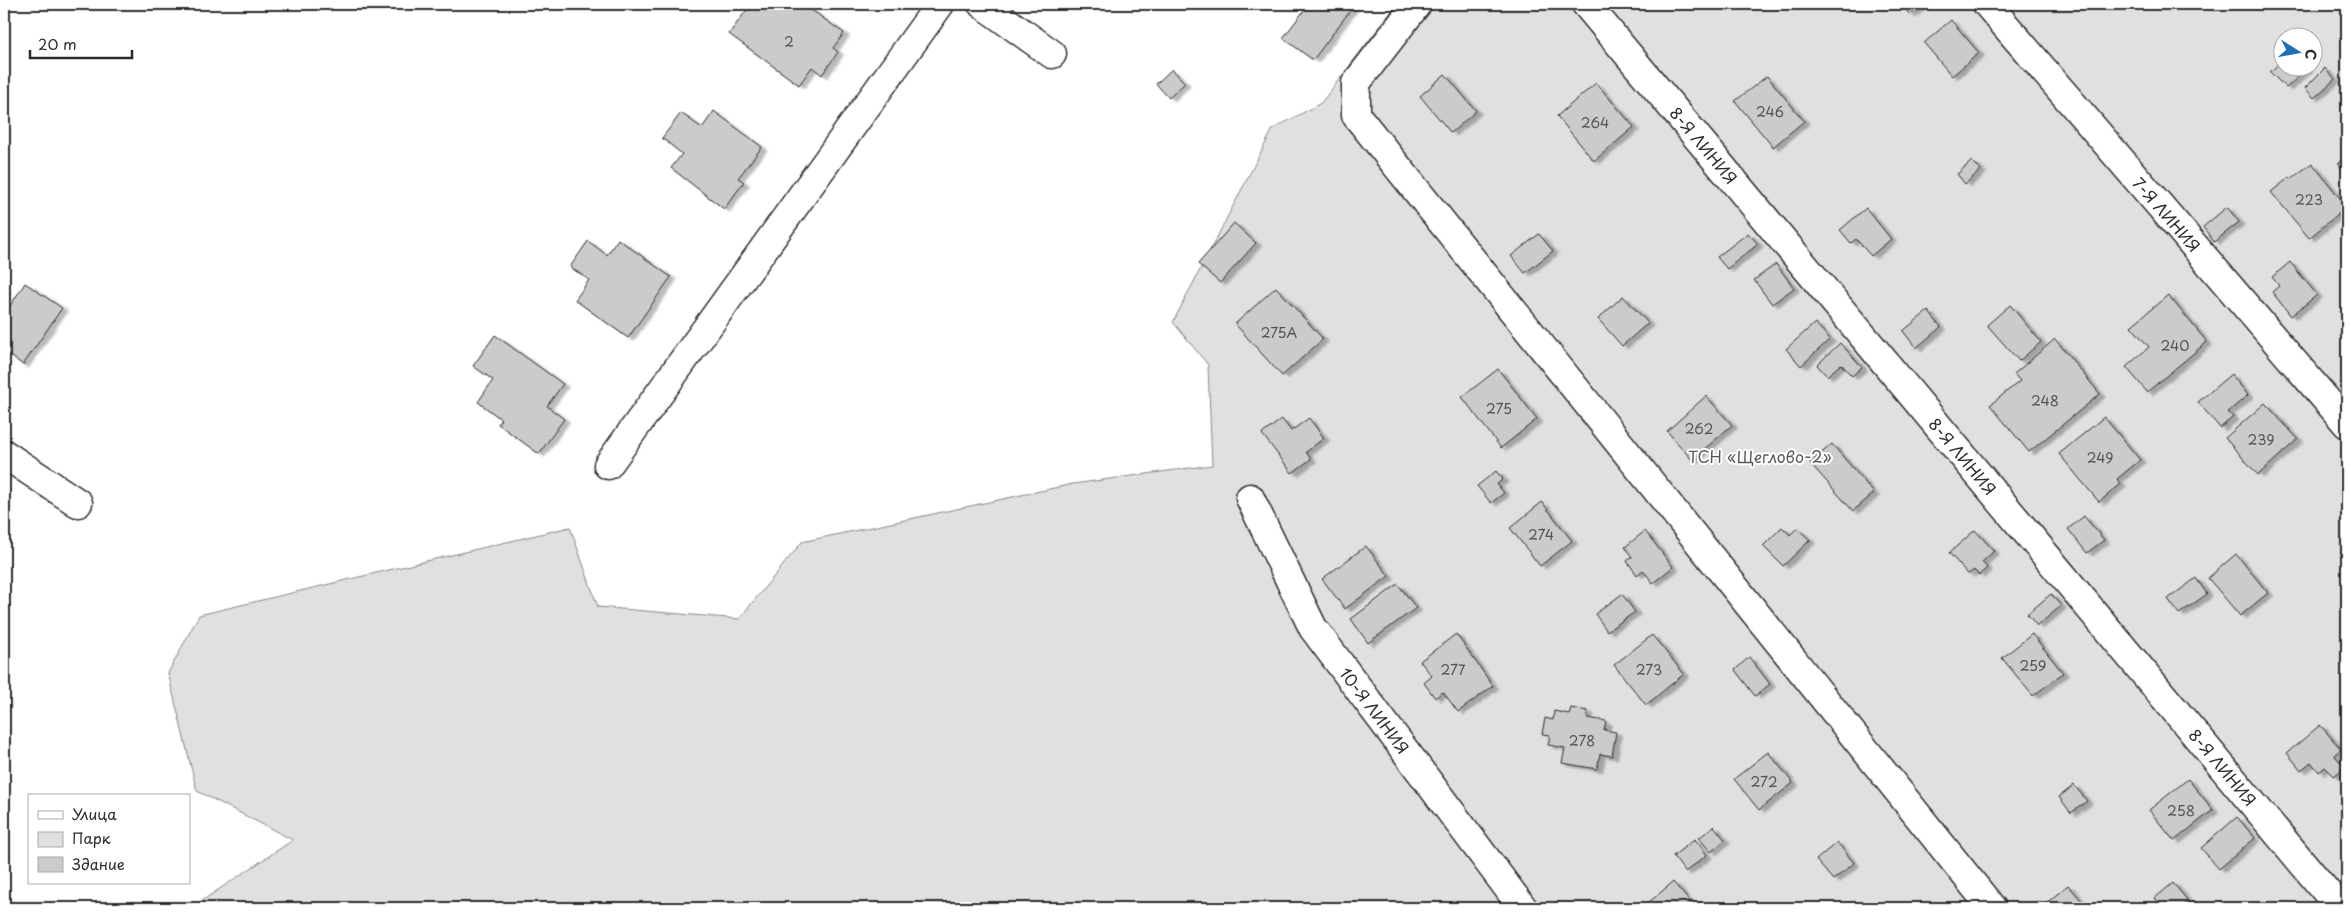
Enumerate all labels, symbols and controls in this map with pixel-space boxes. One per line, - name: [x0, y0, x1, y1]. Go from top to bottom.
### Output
- scale bar: [30, 28, 132, 60]
- north arrow: [2274, 28, 2324, 78]
- house number: 2: [784, 31, 794, 52]
- text: 20 m: [38, 32, 77, 55]
- text: С: [2300, 47, 2323, 62]
- street label: 8-Я ЛИНИЯ: [1665, 101, 1743, 189]
- house number: 246: [1756, 101, 1784, 122]
- house number: 264: [1581, 112, 1609, 133]
- street label: 7-Я ЛИНИЯ: [2128, 171, 2206, 257]
- house number: 223: [2295, 189, 2323, 210]
- house number: 275А: [1261, 322, 1298, 343]
- house number: 240: [2160, 335, 2190, 356]
- house number: 248: [2031, 390, 2059, 411]
- house number: 275: [1486, 398, 1512, 419]
- street label: 8-Я ЛИНИЯ: [1924, 412, 2002, 500]
- house number: 262: [1685, 418, 1713, 439]
- house number: 239: [2248, 429, 2274, 450]
- park label: ТСН «Щеглово-2»: [1688, 444, 1832, 468]
- house number: 249: [2087, 447, 2113, 468]
- house number: 274: [1528, 524, 1554, 545]
- house number: 259: [2019, 655, 2047, 676]
- house number: 277: [1441, 659, 1466, 680]
- house number: 273: [1636, 659, 1662, 680]
- street label: 10-Я ЛИНИЯ: [1334, 662, 1416, 758]
- street label: 8-Я ЛИНИЯ: [2184, 723, 2262, 811]
- house number: 278: [1569, 730, 1595, 751]
- house number: 272: [1750, 771, 1778, 792]
- legend: [28, 794, 190, 884]
- house number: 258: [2167, 800, 2195, 821]
- text: Улица: [72, 802, 117, 825]
- text: Парк: [72, 826, 111, 849]
- text: Здание: [72, 852, 125, 875]

